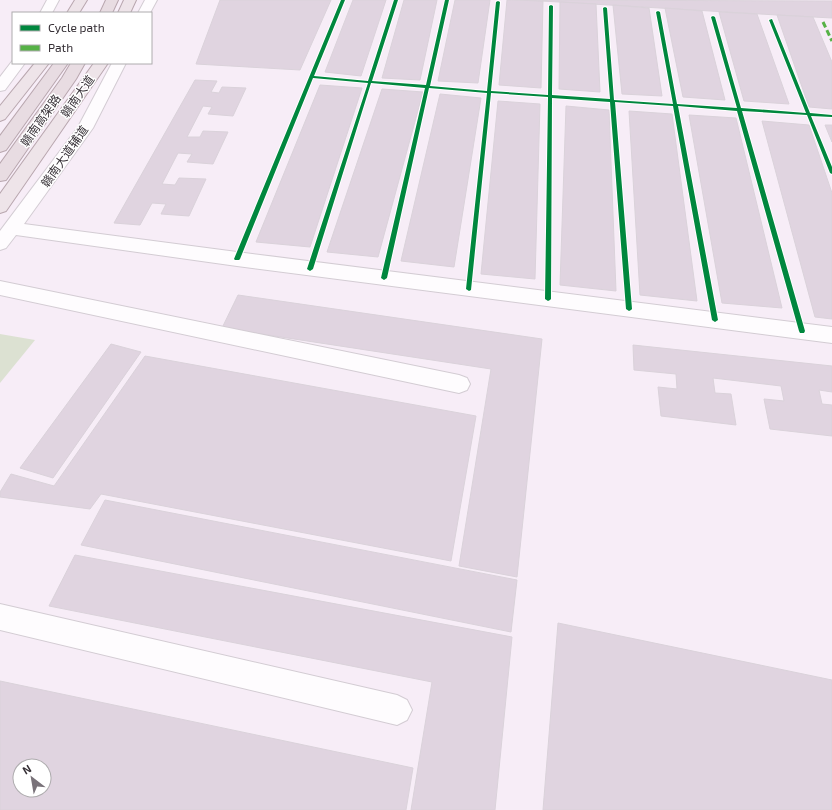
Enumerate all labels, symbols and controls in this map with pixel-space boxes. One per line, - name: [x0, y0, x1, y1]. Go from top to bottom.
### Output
- legend: [12, 12, 152, 64]
- text: Cycle path: [48, 20, 105, 34]
- text: Path: [48, 40, 73, 54]
- street label: 赣南大道: [57, 72, 97, 120]
- street label: 赣南高架路: [17, 91, 63, 149]
- street label: 赣南大道辅道: [38, 122, 90, 190]
- north arrow: [12, 758, 52, 798]
- text: N: [20, 761, 33, 777]

